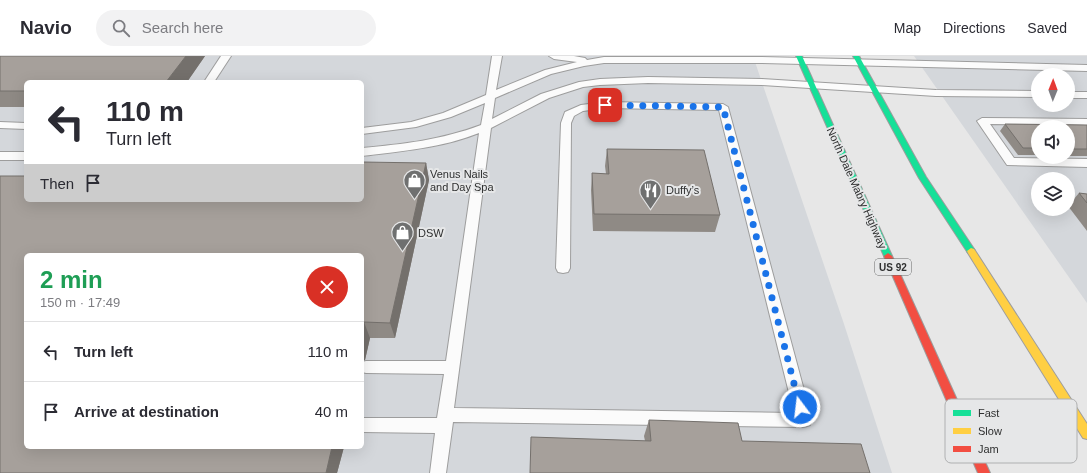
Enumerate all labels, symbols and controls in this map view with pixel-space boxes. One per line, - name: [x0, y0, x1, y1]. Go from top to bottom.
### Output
- search box: [96, 10, 376, 46]
- text: Navio: [20, 17, 72, 38]
- icon: search: [110, 17, 132, 39]
- text: Search here: [142, 19, 223, 36]
- text: Map: [894, 20, 921, 36]
- text: Directions: [943, 20, 1005, 36]
- text: Saved: [1027, 20, 1067, 36]
- north arrow: [1031, 68, 1075, 112]
- map controls: [1031, 68, 1075, 216]
- pin: [588, 88, 622, 122]
- icon: arrive: [594, 94, 616, 116]
- icon: left: [40, 96, 92, 148]
- text: 110 m: [106, 96, 184, 127]
- button: sound: [1031, 120, 1075, 164]
- street label: North Dale Mabry Highway: [825, 126, 889, 251]
- text: Turn left: [106, 129, 171, 149]
- shop icon: Venus Nails and Day Spa: [402, 167, 428, 200]
- place label: Venus Nails and Day Spa: [430, 168, 494, 193]
- icon: arrive: [82, 172, 104, 194]
- button: layers: [1031, 172, 1075, 216]
- text: Then: [40, 175, 74, 192]
- restaurant icon: Duffy’s: [638, 177, 664, 210]
- place label: Duffy’s: [666, 184, 700, 196]
- shop icon: DSW: [390, 220, 416, 253]
- place label: DSW: [418, 227, 444, 239]
- road number: US 92: [875, 259, 911, 275]
- text: 2 min: [40, 266, 103, 293]
- button: close: [306, 266, 348, 308]
- text: 150 m · 17:49: [40, 295, 120, 310]
- icon: left: [40, 341, 62, 363]
- text: Turn left: [74, 343, 133, 360]
- text: 110 m: [307, 343, 348, 360]
- position arrow: [779, 386, 821, 428]
- legend: [945, 399, 1077, 463]
- icon: arrive: [40, 401, 62, 423]
- text: Arrive at destination: [74, 403, 219, 420]
- text: 40 m: [315, 403, 348, 420]
- text: Fast: [978, 407, 999, 419]
- text: Slow: [978, 425, 1002, 437]
- text: Jam: [978, 443, 999, 455]

